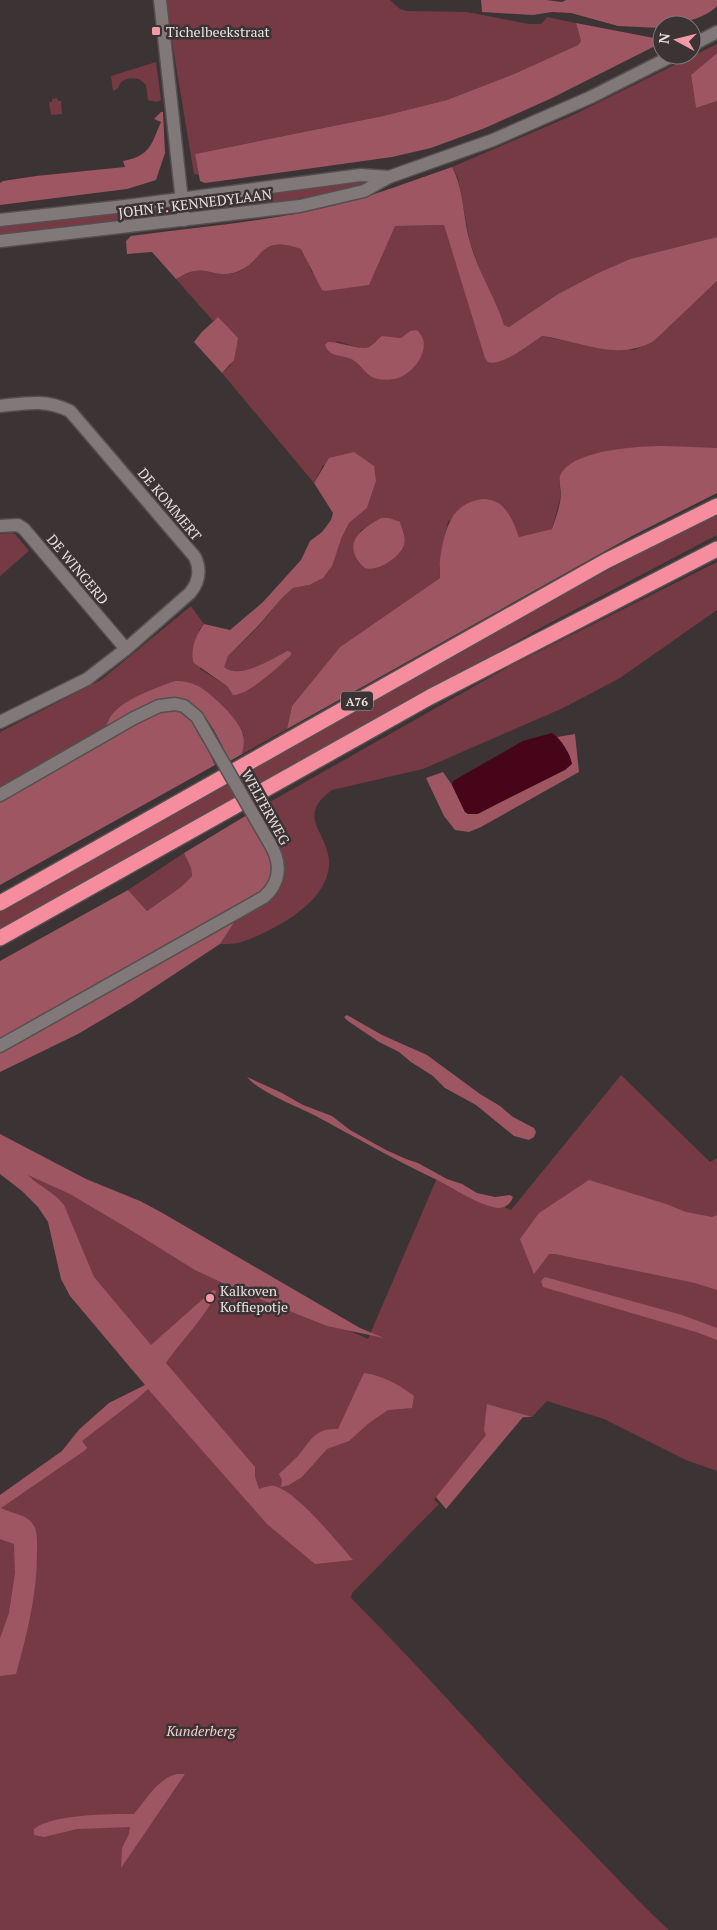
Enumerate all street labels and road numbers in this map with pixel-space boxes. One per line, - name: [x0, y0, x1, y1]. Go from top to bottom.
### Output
- street label: JOHN F. KENNEDYLAAN: [117, 184, 273, 222]
- street label: DE KOMMERT: [134, 464, 206, 545]
- street label: DE WINGERD: [43, 530, 113, 608]
- road number: A76: [341, 691, 373, 710]
- street label: WELTERWEG: [237, 766, 295, 848]

